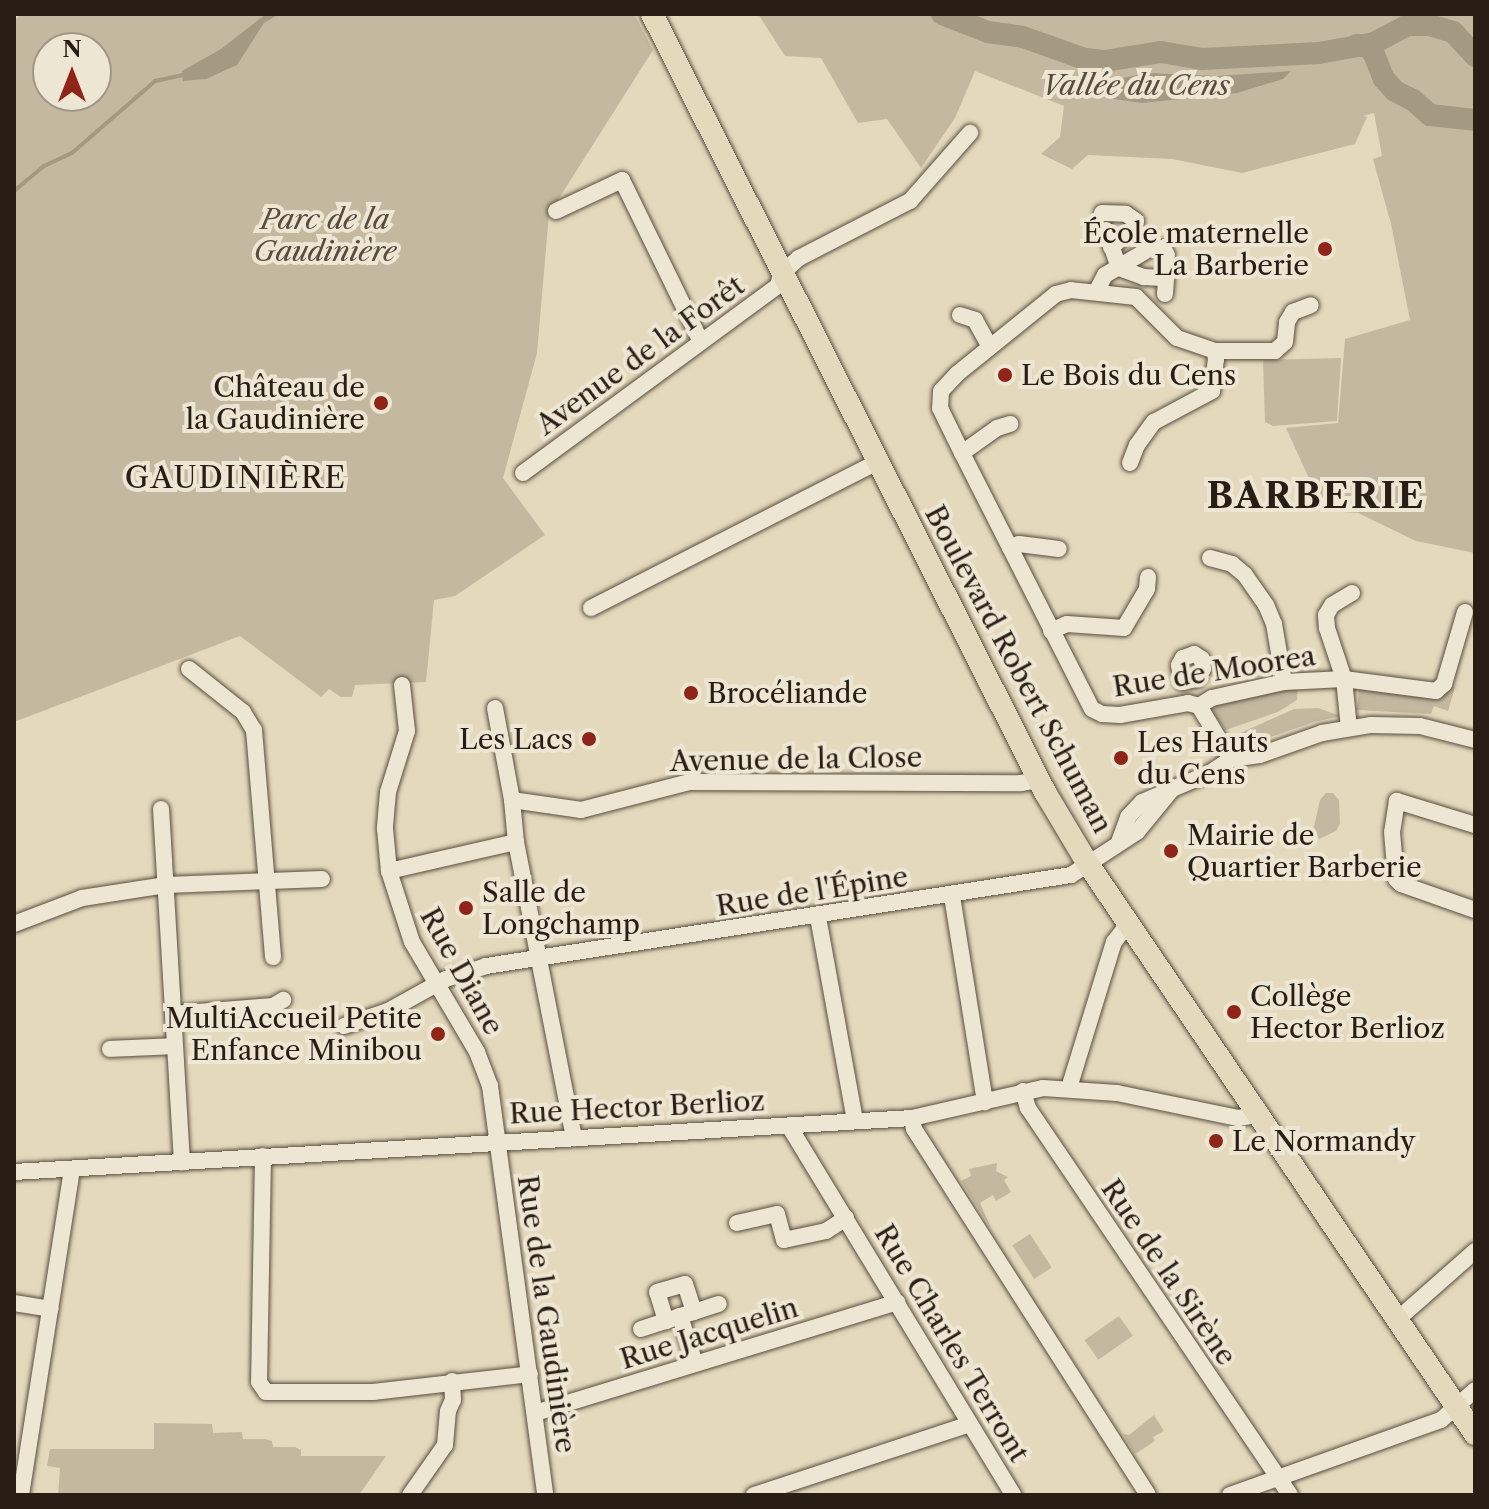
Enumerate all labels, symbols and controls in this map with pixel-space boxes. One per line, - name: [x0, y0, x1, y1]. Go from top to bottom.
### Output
- north arrow: [32, 32, 112, 112]
- text: N: [62, 36, 82, 63]
- park label: Vallée du Cens: [1042, 68, 1230, 102]
- park label: Parc de la Gaudinière: [253, 202, 397, 268]
- place label: École maternelle La Barberie: [1083, 216, 1309, 282]
- marker: École maternelle La Barberie: [1316, 240, 1334, 258]
- street label: Avenue de la Forêt: [529, 268, 751, 442]
- place label: Le Bois du Cens: [1021, 358, 1236, 392]
- marker: Le Bois du Cens: [996, 366, 1014, 384]
- place label: Château de la Gaudinière: [185, 370, 365, 436]
- marker: Château de la Gaudinière: [372, 394, 390, 412]
- district label: GAUDINIÈRE: [125, 460, 347, 496]
- district label: BARBERIE: [1206, 474, 1426, 518]
- street label: Boulevard Robert Schuman: [918, 499, 1120, 839]
- street label: Rue de Moorea: [1110, 638, 1318, 704]
- place label: Brocéliande: [707, 676, 867, 710]
- marker: Brocéliande: [682, 684, 700, 702]
- place label: Les Lacs: [459, 722, 573, 756]
- place label: Les Hauts du Cens: [1137, 725, 1269, 791]
- marker: Les Lacs: [580, 730, 598, 748]
- street label: Avenue de la Close: [669, 740, 923, 778]
- marker: Les Hauts du Cens: [1112, 749, 1130, 767]
- place label: Mairie de Quartier Barberie: [1187, 818, 1422, 884]
- marker: Mairie de Quartier Barberie: [1162, 842, 1180, 860]
- street label: Rue de l'Épine: [714, 859, 910, 923]
- place label: Salle de Longchamp: [482, 875, 640, 941]
- marker: Salle de Longchamp: [457, 899, 475, 917]
- street label: Rue Diane: [413, 902, 511, 1040]
- place label: Collège Hector Berlioz: [1250, 979, 1446, 1045]
- place label: MultiAccueil Petite Enfance Minibou: [166, 1001, 422, 1067]
- marker: Collège Hector Berlioz: [1225, 1003, 1243, 1021]
- marker: MultiAccueil Petite Enfance Minibou: [429, 1025, 447, 1043]
- street label: Rue Hector Berlioz: [508, 1084, 766, 1130]
- place label: Le Normandy: [1232, 1124, 1416, 1158]
- marker: Le Normandy: [1207, 1132, 1225, 1150]
- street label: Rue de la Gaudinière: [511, 1173, 583, 1455]
- street label: Rue de la Sirène: [1094, 1173, 1244, 1371]
- street label: Rue Charles Terront: [868, 1218, 1036, 1468]
- street label: Rue Jacquelin: [616, 1290, 802, 1376]

